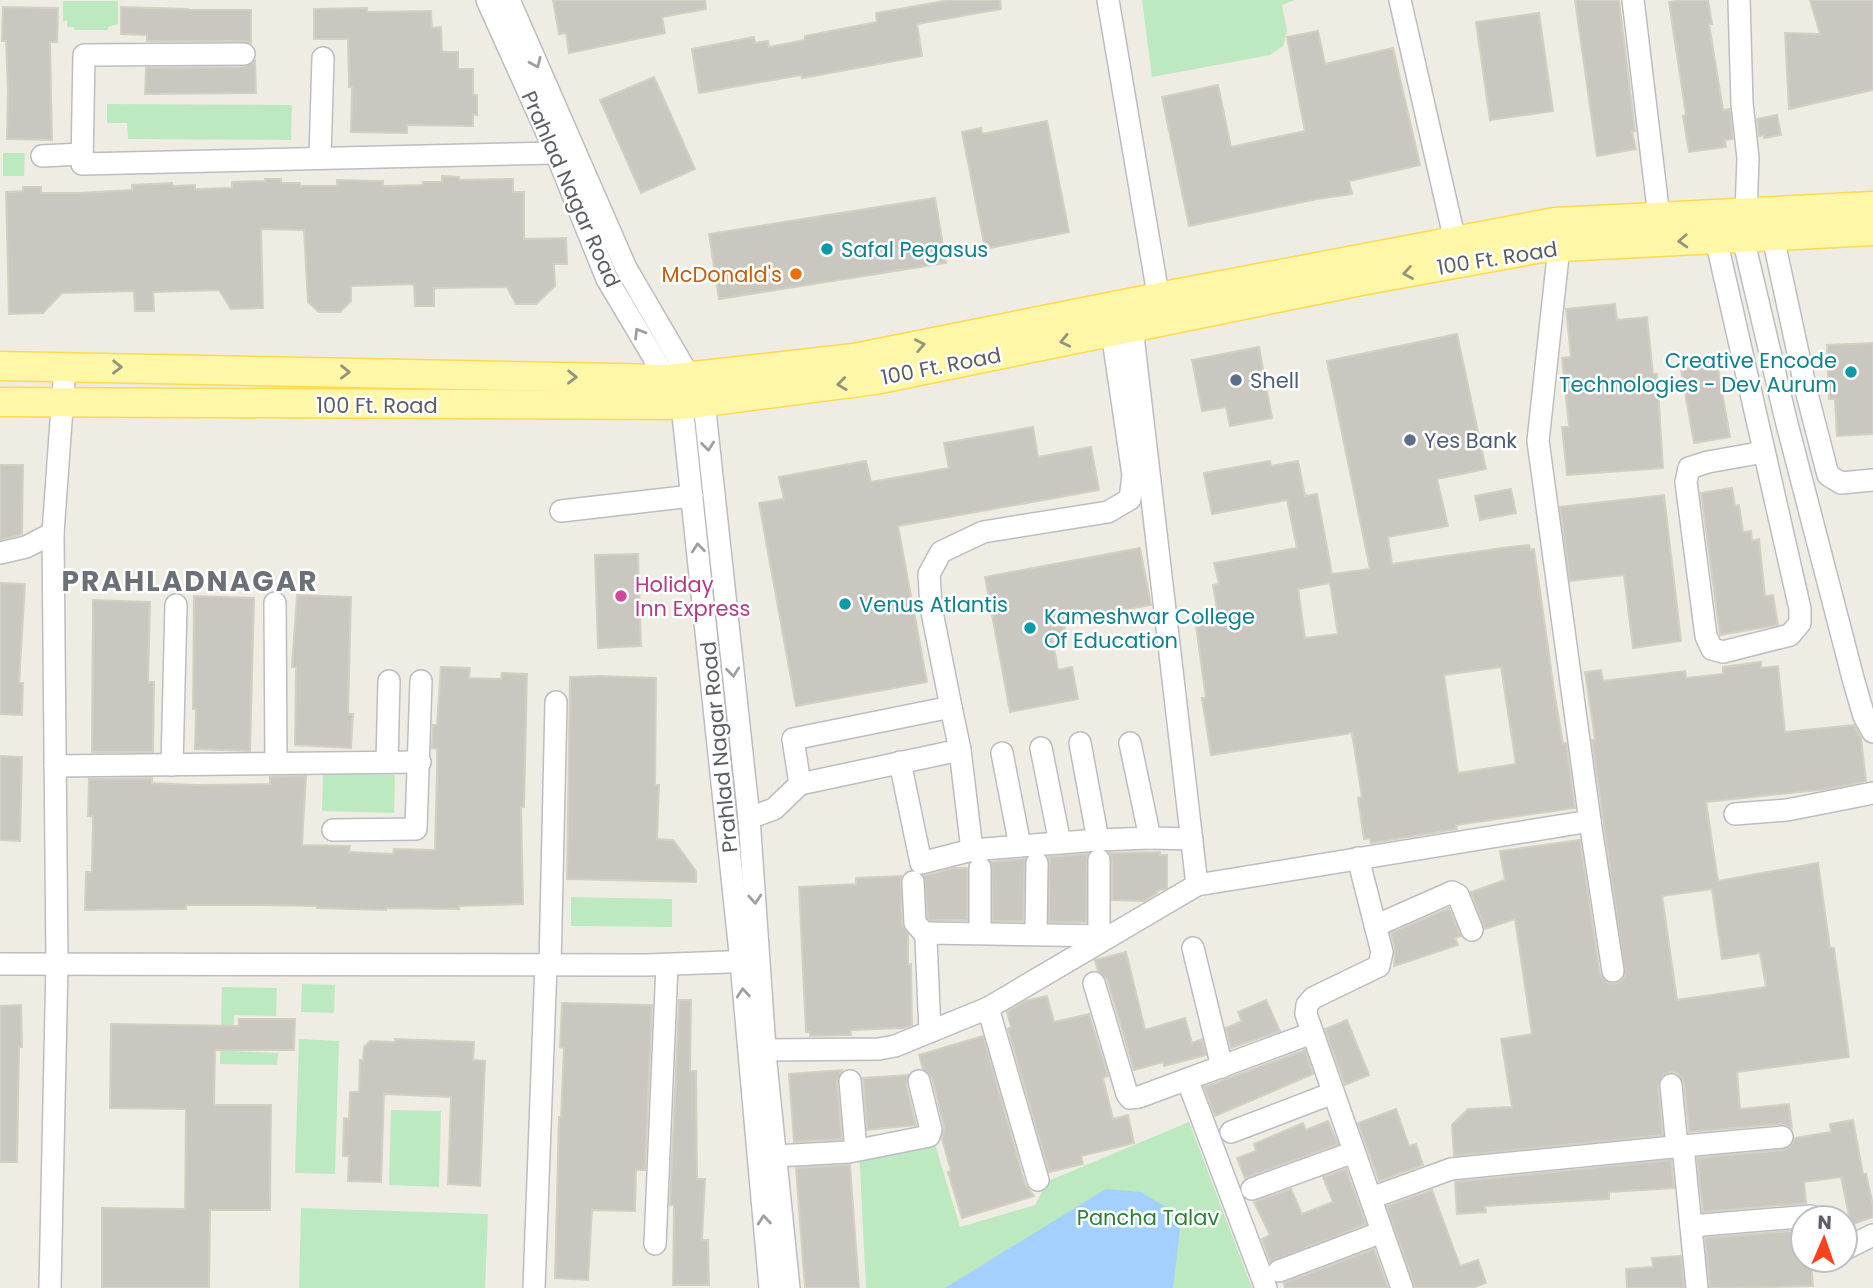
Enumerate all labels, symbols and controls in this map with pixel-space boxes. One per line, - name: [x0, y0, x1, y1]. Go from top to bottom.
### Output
- one-way arrow: [528, 55, 542, 68]
- street label: Prahlad Nagar Road: [515, 86, 627, 292]
- one-way arrow: [1677, 233, 1688, 248]
- street label: 100 Ft. Road: [1435, 234, 1559, 282]
- place label: Safal Pegasus: [841, 235, 988, 264]
- marker: Safal Pegasus: [819, 241, 835, 257]
- place label: McDonald's: [662, 260, 782, 289]
- one-way arrow: [1402, 264, 1414, 279]
- marker: McDonald's: [788, 266, 804, 282]
- one-way arrow: [635, 327, 648, 340]
- one-way arrow: [1059, 333, 1071, 348]
- one-way arrow: [914, 339, 926, 354]
- street label: 100 Ft. Road: [879, 340, 1003, 392]
- place label: Creative Encode Technologies - Dev Aurum: [1559, 346, 1837, 399]
- one-way arrow: [112, 359, 123, 375]
- one-way arrow: [340, 364, 350, 380]
- marker: Creative Encode Technologies - Dev Aurum: [1843, 364, 1859, 380]
- place label: Shell: [1250, 366, 1299, 395]
- one-way arrow: [567, 369, 578, 385]
- marker: Shell: [1228, 372, 1244, 388]
- one-way arrow: [836, 377, 848, 392]
- street label: 100 Ft. Road: [316, 391, 438, 420]
- place label: Yes Bank: [1424, 426, 1517, 455]
- marker: Yes Bank: [1402, 432, 1418, 448]
- one-way arrow: [701, 440, 716, 452]
- one-way arrow: [690, 542, 705, 554]
- district label: PRAHLADNAGAR: [61, 562, 319, 601]
- place label: Holiday Inn Express: [635, 570, 750, 623]
- marker: Holiday Inn Express: [613, 588, 629, 604]
- place label: Venus Atlantis: [859, 590, 1008, 619]
- marker: Venus Atlantis: [837, 596, 853, 612]
- place label: Kameshwar College Of Education: [1044, 602, 1255, 655]
- marker: Kameshwar College Of Education: [1022, 620, 1038, 636]
- street label: Prahlad Nagar Road: [693, 640, 745, 854]
- one-way arrow: [726, 667, 741, 678]
- one-way arrow: [747, 894, 762, 905]
- one-way arrow: [736, 988, 751, 999]
- park label: Pancha Talav: [1077, 1203, 1219, 1232]
- north arrow: [1789, 1204, 1859, 1274]
- text: N: [1817, 1209, 1832, 1236]
- one-way arrow: [757, 1214, 772, 1225]

